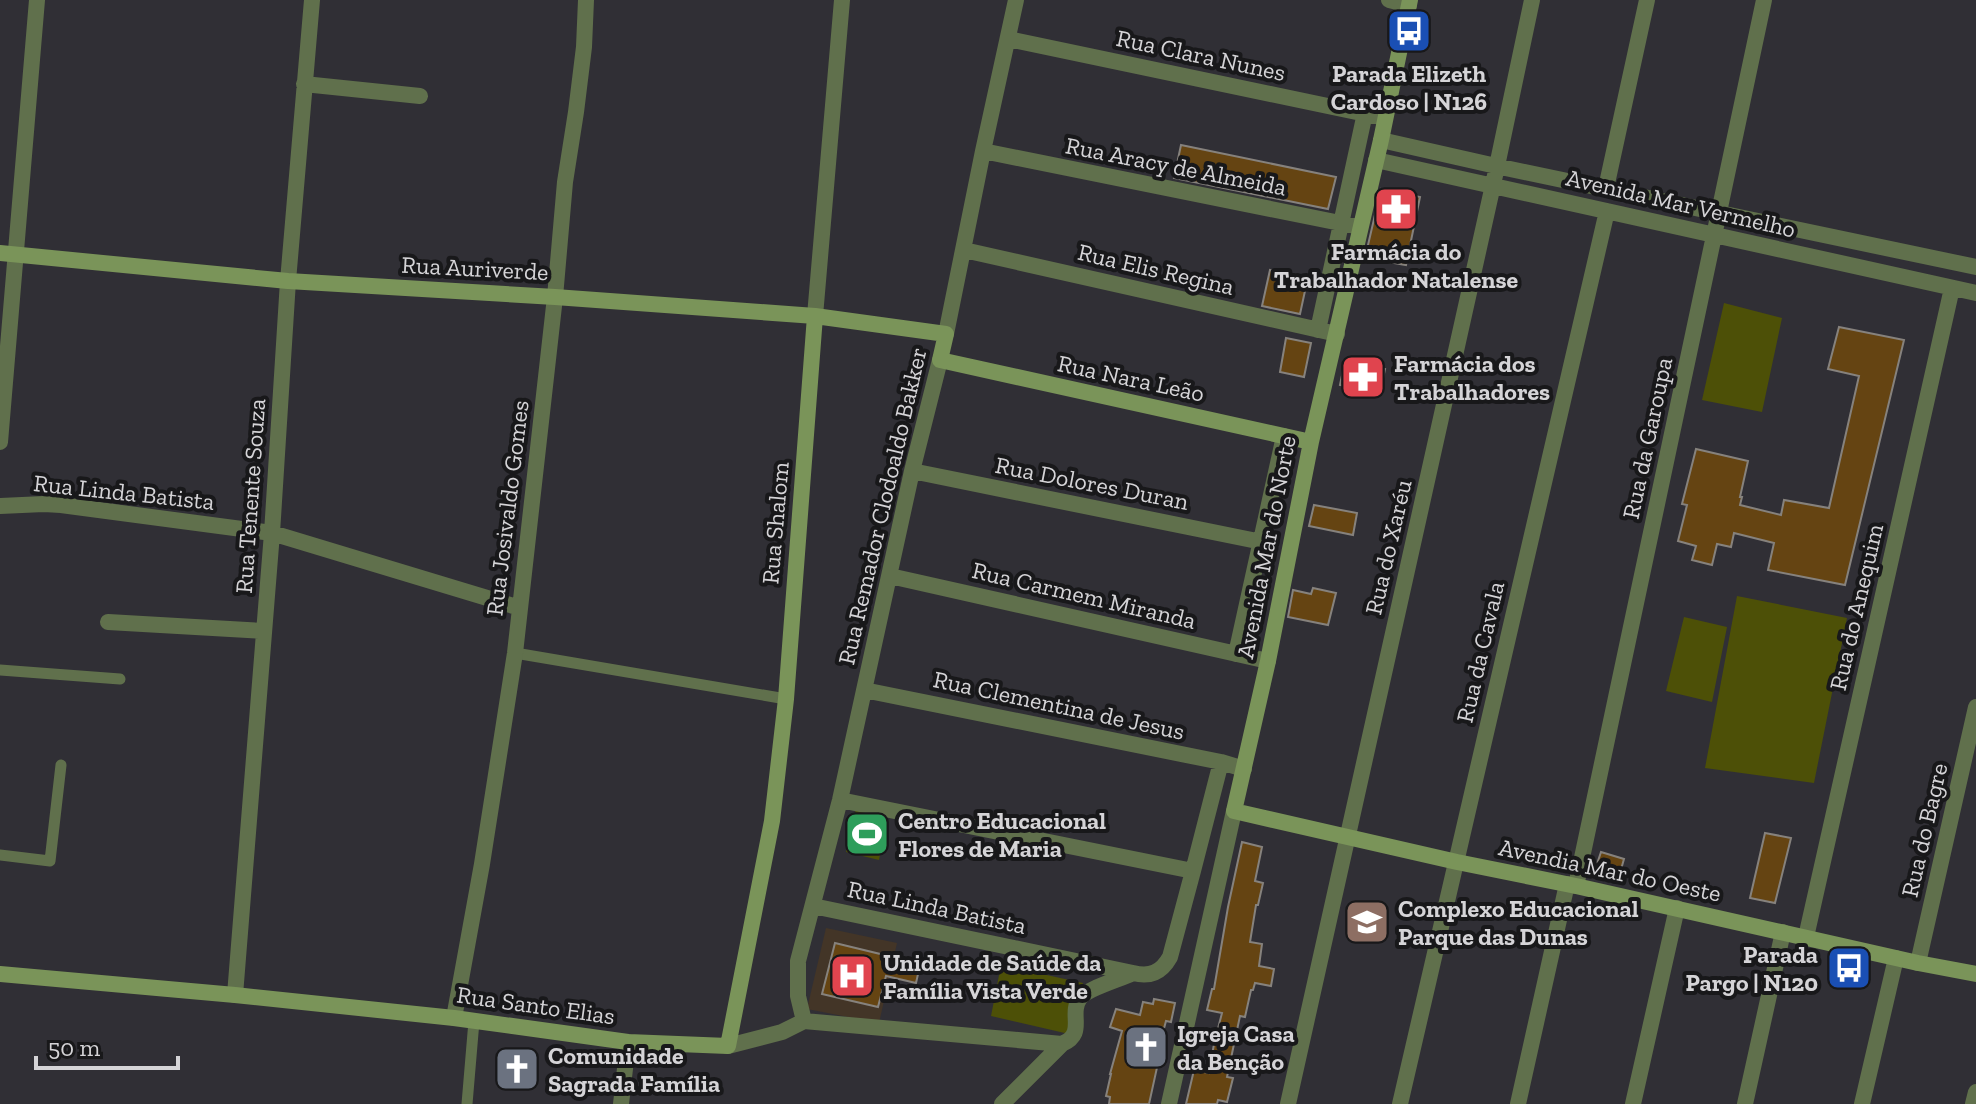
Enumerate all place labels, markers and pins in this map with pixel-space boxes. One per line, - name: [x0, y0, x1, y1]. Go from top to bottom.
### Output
- bus stop icon: Parada Elizeth Cardoso | N126: [1385, 7, 1433, 55]
- place label: Parada Elizeth Cardoso | N126: [1331, 59, 1487, 116]
- pharmacy icon: Farmácia do Trabalhador Natalense: [1372, 185, 1420, 233]
- place label: Farmácia do Trabalhador Natalense: [1274, 237, 1519, 294]
- place label: Farmácia dos Trabalhadores: [1394, 349, 1550, 406]
- pharmacy icon: Farmácia dos Trabalhadores: [1339, 353, 1387, 401]
- place label: Centro Educacional Flores de Maria: [898, 806, 1106, 863]
- sports icon: Centro Educacional Flores de Maria: [843, 810, 891, 858]
- place label: Complexo Educacional Parque das Dunas: [1398, 894, 1639, 951]
- school or university icon: Complexo Educacional Parque das Dunas: [1343, 898, 1391, 946]
- place label: Parada Pargo | N120: [1685, 940, 1818, 997]
- bus stop icon: Parada Pargo | N120: [1825, 944, 1873, 992]
- place label: Unidade de Saúde da Família Vista Verde: [883, 948, 1101, 1005]
- hospital icon: Unidade de Saúde da Família Vista Verde: [828, 952, 876, 1000]
- place label: Igreja Casa da Benção: [1177, 1019, 1295, 1076]
- church icon: Igreja Casa da Benção: [1122, 1023, 1170, 1071]
- place label: Comunidade Sagrada Família: [548, 1041, 720, 1098]
- church icon: Comunidade Sagrada Família: [493, 1045, 541, 1093]

